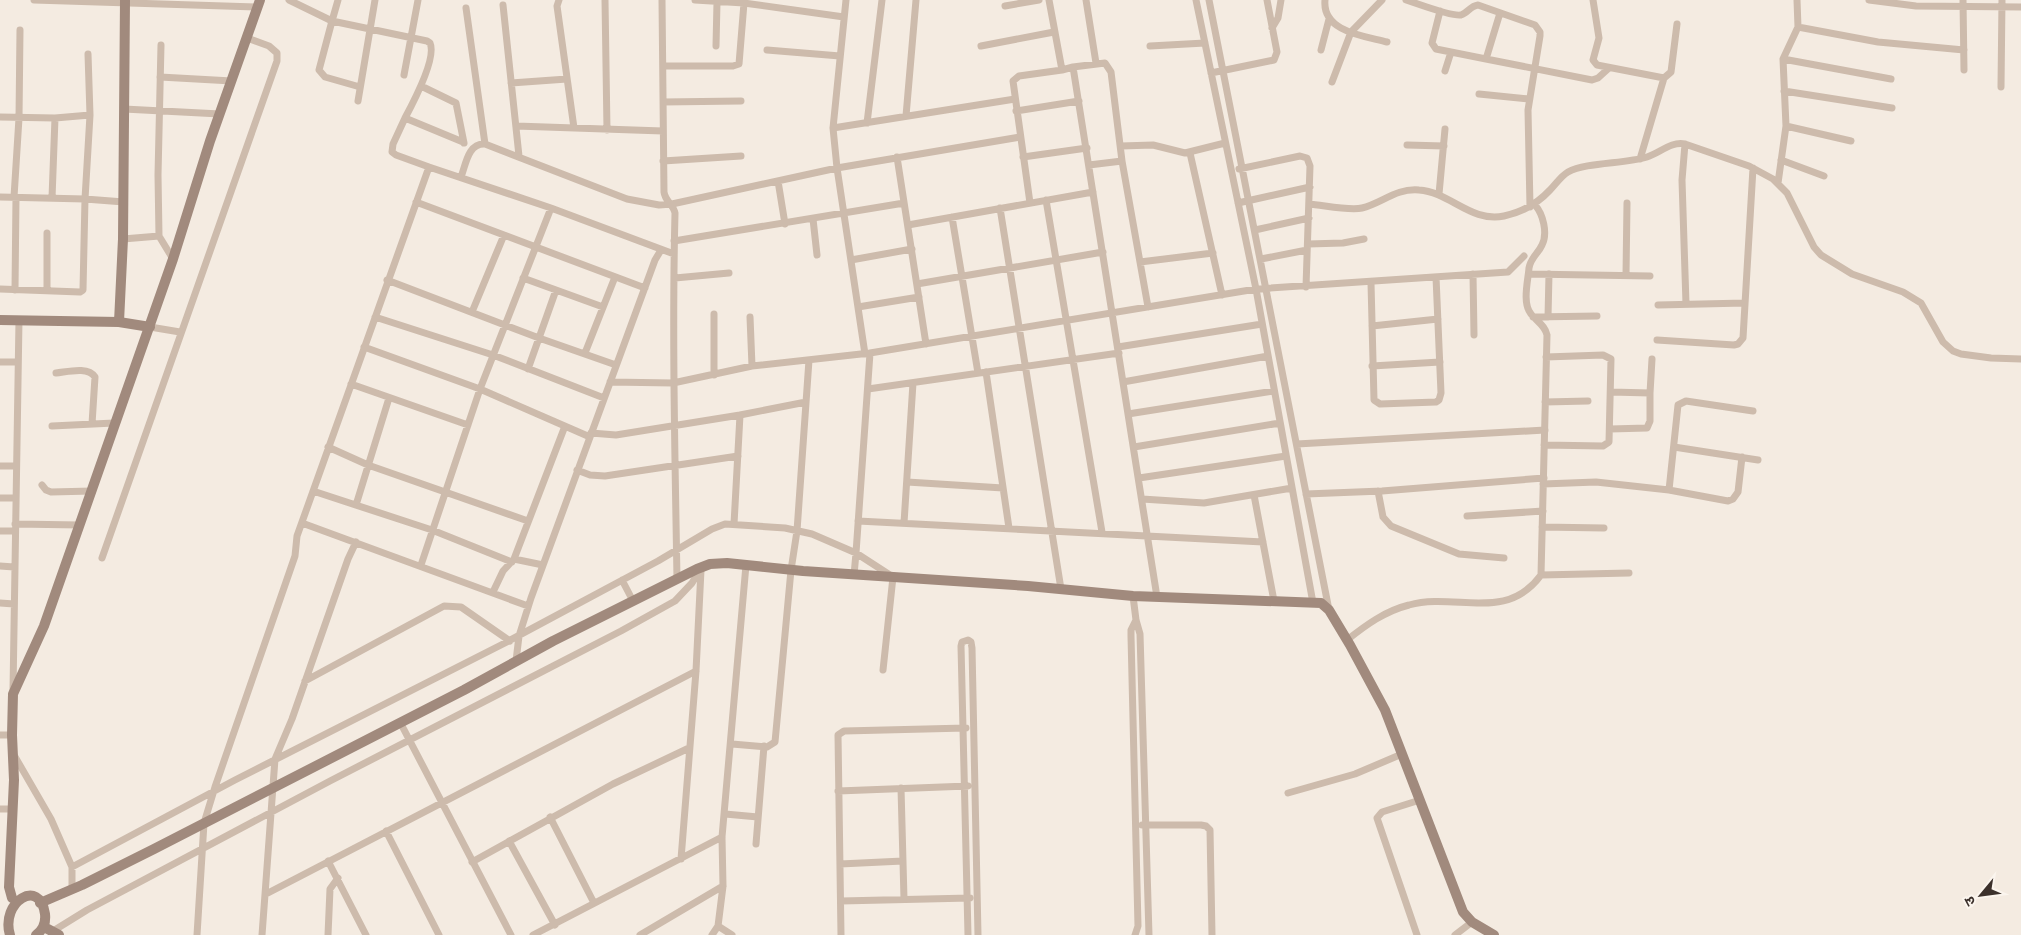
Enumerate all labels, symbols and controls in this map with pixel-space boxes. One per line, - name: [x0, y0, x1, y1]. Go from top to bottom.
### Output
- north arrow: [1956, 870, 2006, 920]
- text: उ: [1960, 893, 1979, 909]

